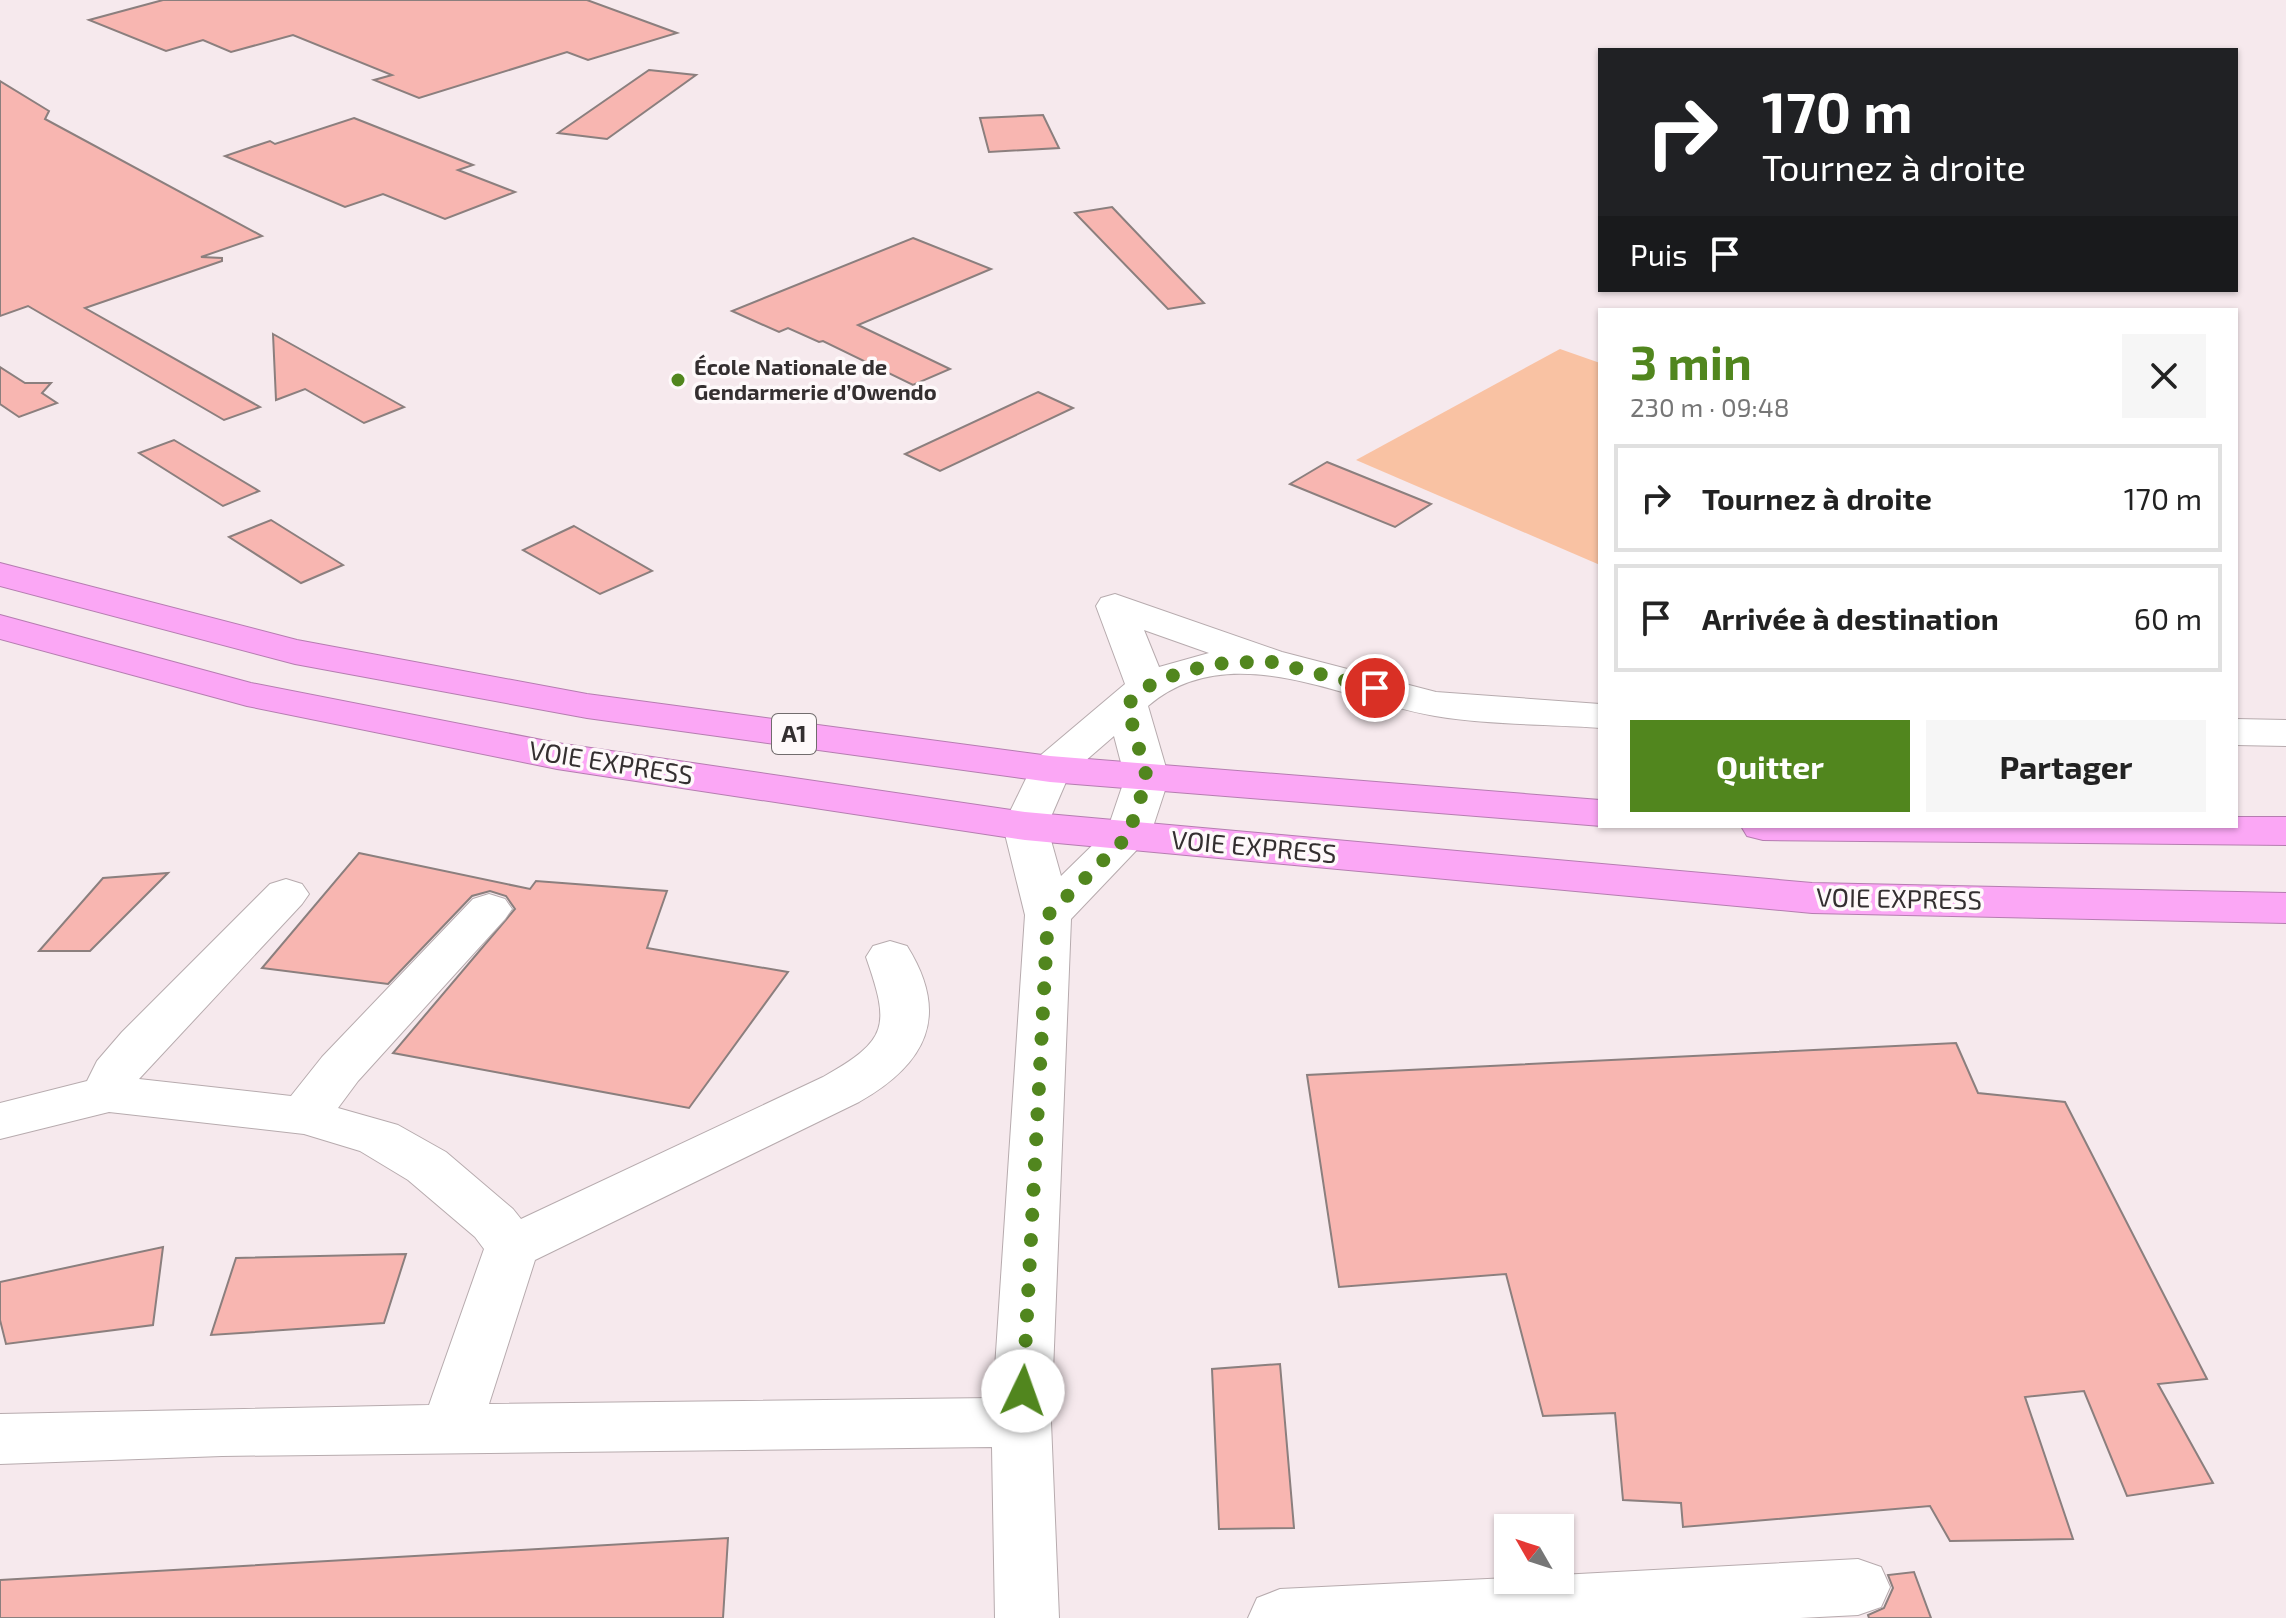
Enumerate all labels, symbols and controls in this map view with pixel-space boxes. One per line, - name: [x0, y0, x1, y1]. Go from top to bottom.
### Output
- text: 170 m: [1762, 77, 1913, 144]
- icon: right: [1630, 80, 1734, 184]
- text: Tournez à droite: [1762, 145, 2026, 188]
- icon: arrive: [1703, 232, 1747, 276]
- text: Puis: [1630, 236, 1687, 272]
- text: 3 min: [1630, 332, 1752, 390]
- button: close: [2122, 334, 2206, 418]
- place label: École Nationale de Gendarmerie d’Owendo: [694, 353, 937, 404]
- marker: École Nationale de Gendarmerie d’Owendo: [669, 371, 687, 389]
- text: 230 m · 09:48: [1630, 391, 1790, 422]
- icon: right: [1634, 476, 1678, 520]
- text: Tournez à droite: [1702, 480, 1932, 516]
- text: 170 m: [2124, 480, 2202, 516]
- icon: arrive: [1634, 596, 1678, 640]
- text: Arrivée à destination: [1702, 600, 1999, 636]
- text: 60 m: [2134, 600, 2202, 636]
- pin: [1341, 654, 1409, 722]
- icon: arrive: [1353, 666, 1397, 710]
- road number: A1: [772, 714, 816, 754]
- button: Quitter: [1630, 720, 1910, 812]
- button: Partager: [1926, 720, 2206, 812]
- street label: VOIE EXPRESS: [527, 733, 696, 790]
- street label: VOIE EXPRESS: [1170, 823, 1338, 868]
- street label: VOIE EXPRESS: [1816, 881, 1982, 914]
- position arrow: [981, 1349, 1065, 1433]
- north arrow: [1494, 1514, 1574, 1594]
- map controls: [1494, 1514, 1574, 1594]

